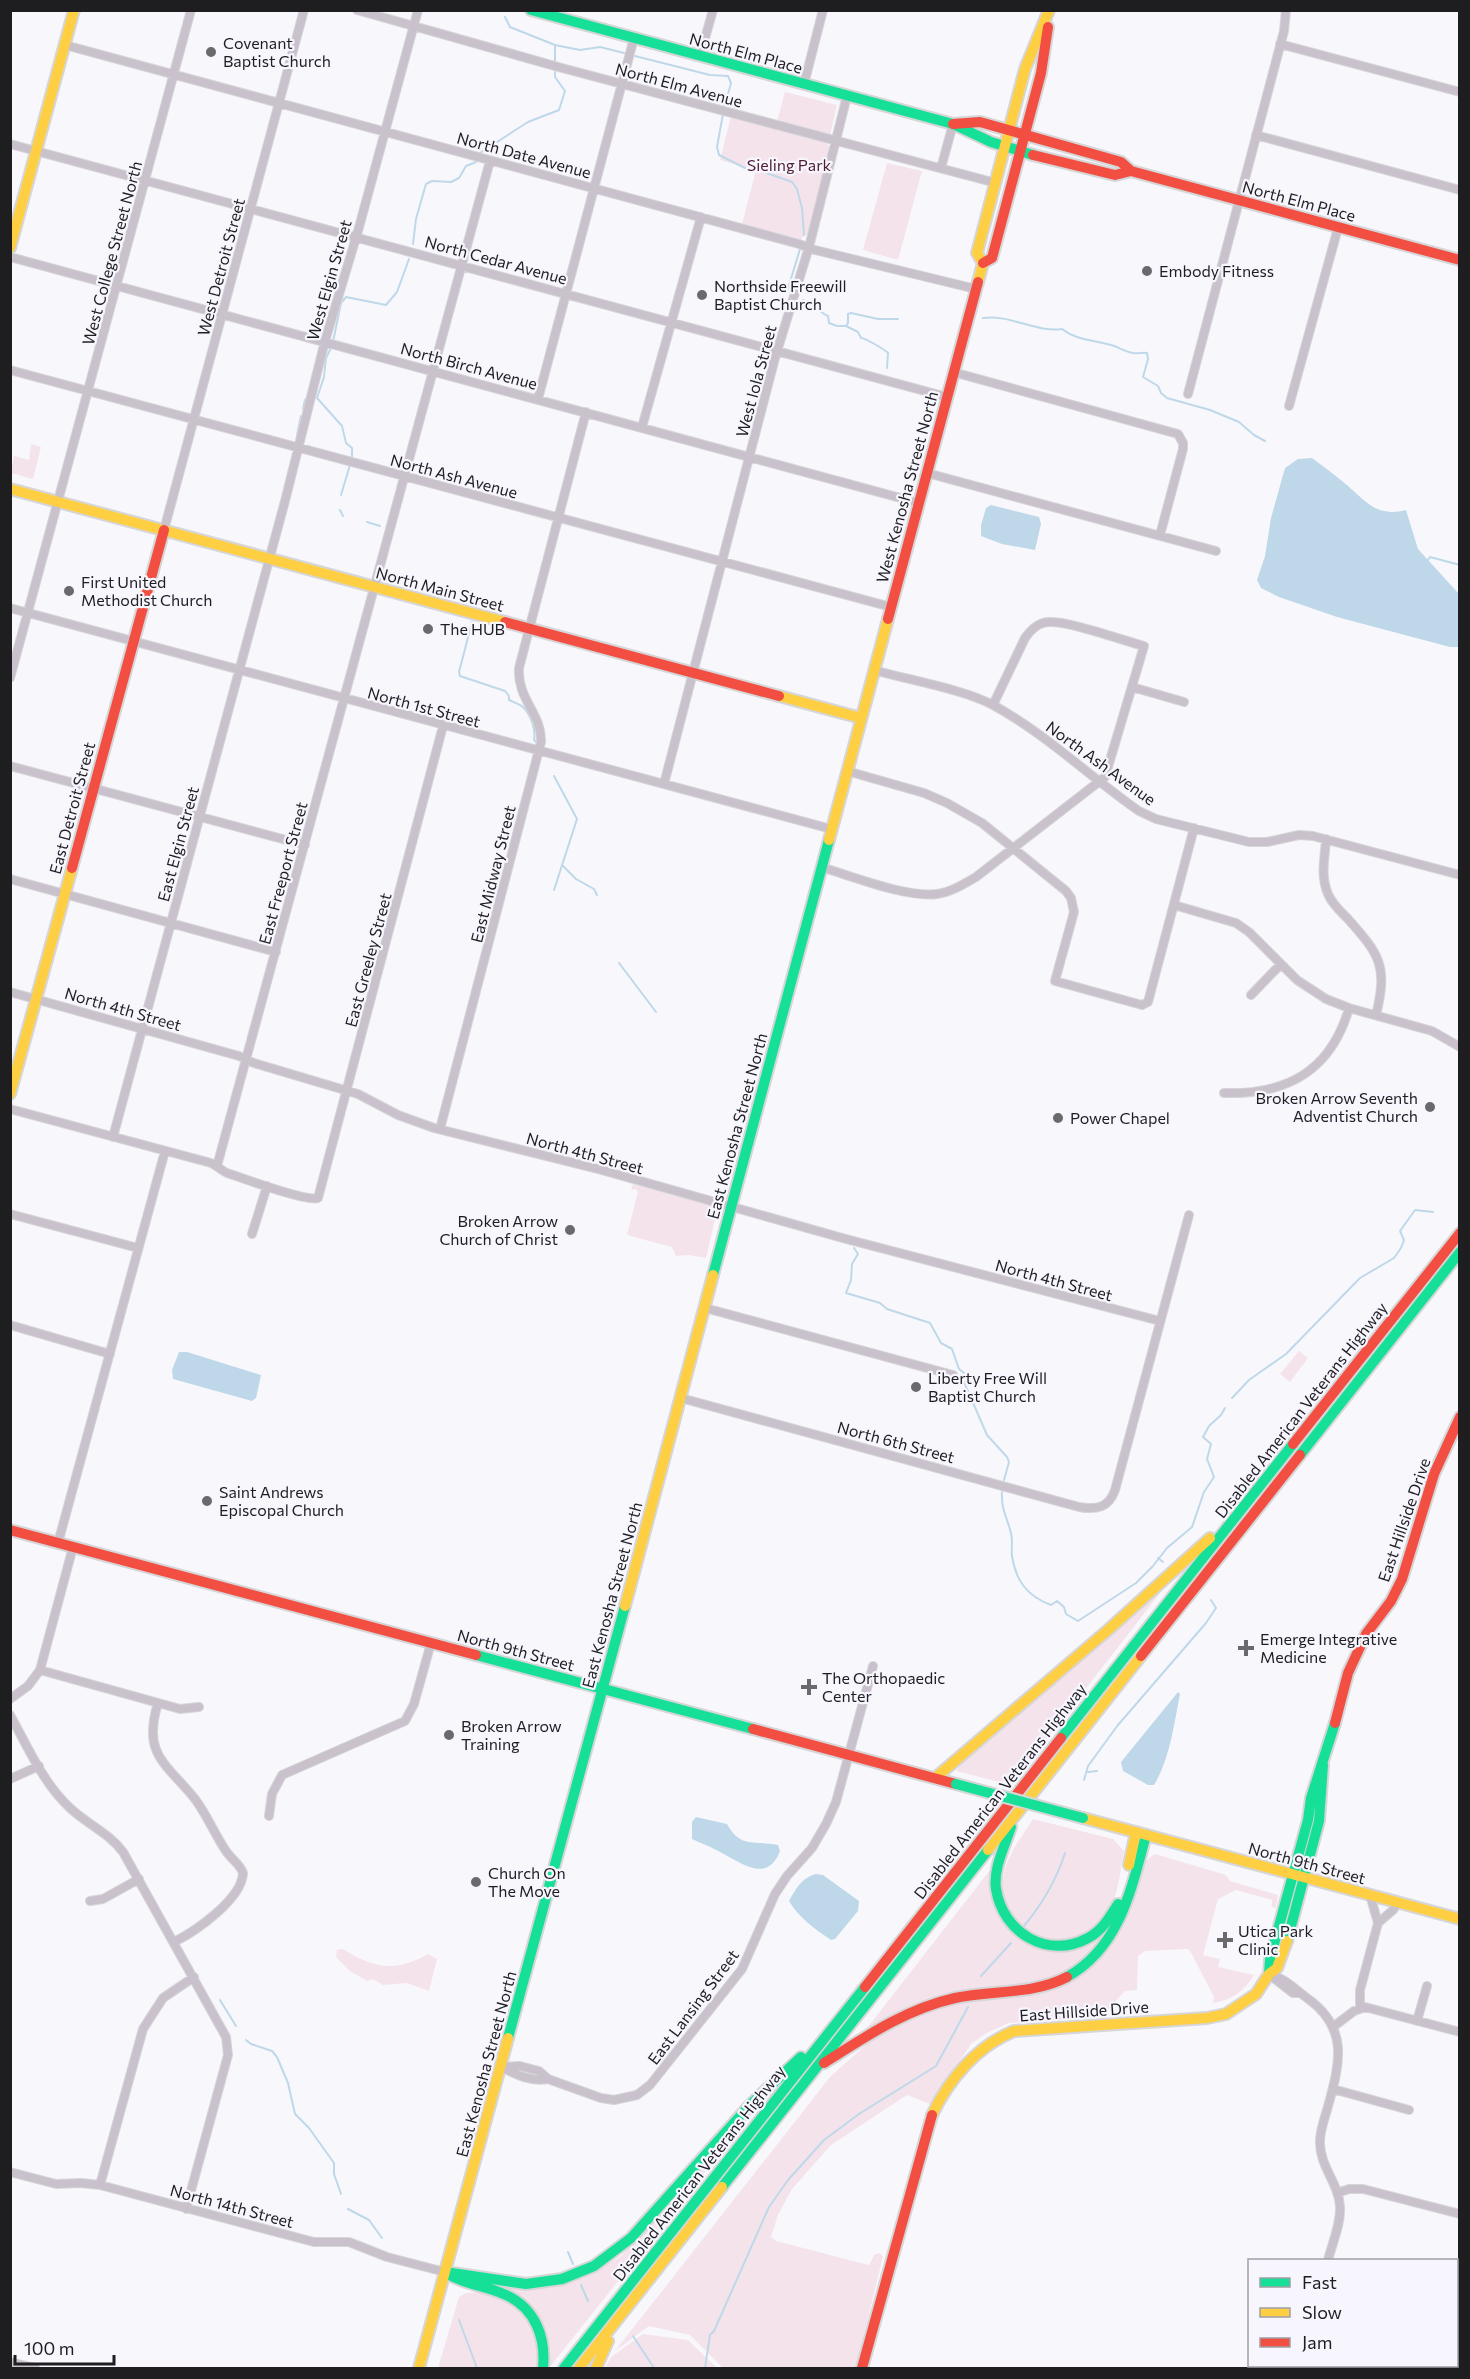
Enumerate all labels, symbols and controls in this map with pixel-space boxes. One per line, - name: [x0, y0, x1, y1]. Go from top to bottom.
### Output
- street label: North Elm Place: [688, 28, 805, 77]
- place label: Covenant Baptist Church: [223, 33, 331, 70]
- marker: Covenant Baptist Church: [204, 45, 218, 59]
- street label: North Elm Avenue: [614, 58, 745, 111]
- street label: North Date Avenue: [455, 127, 593, 182]
- park label: Sieling Park: [747, 155, 832, 174]
- street label: West College Street North: [78, 159, 145, 347]
- street label: North Elm Place: [1241, 176, 1358, 225]
- street label: West Detroit Street: [193, 196, 248, 338]
- street label: West Elgin Street: [302, 217, 355, 342]
- street label: North Cedar Avenue: [423, 231, 569, 288]
- place label: Embody Fitness: [1159, 261, 1274, 280]
- marker: Embody Fitness: [1140, 264, 1154, 278]
- place label: Northside Freewill Baptist Church: [714, 276, 847, 313]
- marker: Northside Freewill Baptist Church: [695, 288, 709, 302]
- street label: West Iola Street: [731, 322, 780, 439]
- street label: North Birch Avenue: [399, 338, 540, 393]
- street label: West Kenosha Street North: [872, 389, 941, 585]
- street label: North Ash Avenue: [389, 449, 520, 502]
- street label: North Main Street: [374, 562, 507, 615]
- place label: First United Methodist Church: [81, 572, 212, 609]
- marker: First United Methodist Church: [62, 584, 76, 598]
- place label: The HUB: [440, 619, 505, 638]
- marker: The HUB: [421, 622, 435, 636]
- street label: North 1st Street: [366, 682, 483, 731]
- street label: North Ash Avenue: [1043, 716, 1160, 809]
- street label: East Detroit Street: [45, 739, 98, 876]
- street label: East Elgin Street: [153, 784, 202, 904]
- street label: East Freeport Street: [254, 799, 311, 946]
- street label: East Midway Street: [466, 803, 519, 944]
- street label: East Greeley Street: [340, 890, 395, 1029]
- street label: North 4th Street: [63, 983, 184, 1034]
- street label: East Kenosha Street North: [703, 1031, 771, 1221]
- place label: Broken Arrow Seventh Adventist Church: [1255, 1088, 1418, 1125]
- marker: Broken Arrow Seventh Adventist Church: [1423, 1100, 1437, 1114]
- place label: Power Chapel: [1070, 1108, 1170, 1127]
- marker: Power Chapel: [1051, 1111, 1065, 1125]
- street label: North 4th Street: [525, 1128, 646, 1177]
- place label: Broken Arrow Church of Christ: [439, 1211, 558, 1248]
- marker: Broken Arrow Church of Christ: [563, 1223, 577, 1237]
- street label: North 4th Street: [994, 1255, 1115, 1304]
- street label: Disabled American Veterans Highway: [1211, 1298, 1391, 1521]
- place label: Liberty Free Will Baptist Church: [928, 1368, 1047, 1405]
- marker: Liberty Free Will Baptist Church: [909, 1380, 923, 1394]
- street label: North 6th Street: [835, 1417, 957, 1466]
- street label: East Hillside Drive: [1373, 1455, 1434, 1584]
- place label: Saint Andrews Episcopal Church: [219, 1482, 344, 1519]
- marker: Saint Andrews Episcopal Church: [200, 1494, 214, 1508]
- street label: East Kenosha Street North: [578, 1500, 646, 1690]
- street label: North 9th Street: [455, 1625, 577, 1674]
- place label: Emerge Integrative Medicine: [1260, 1629, 1397, 1666]
- marker: Emerge Integrative Medicine: [1237, 1639, 1255, 1657]
- place label: The Orthopaedic Center: [822, 1668, 945, 1705]
- marker: The Orthopaedic Center: [800, 1678, 818, 1696]
- street label: Disabled American Veterans Highway: [910, 1679, 1090, 1902]
- place label: Broken Arrow Training: [461, 1716, 562, 1753]
- marker: Broken Arrow Training: [442, 1728, 456, 1742]
- street label: North 9th Street: [1246, 1838, 1368, 1887]
- place label: Church On The Move: [488, 1863, 566, 1900]
- marker: Church On The Move: [469, 1875, 483, 1889]
- place label: Utica Park Clinic: [1238, 1921, 1314, 1958]
- marker: Utica Park Clinic: [1216, 1931, 1234, 1949]
- street label: East Lansing Street: [643, 1945, 742, 2068]
- street label: East Kenosha Street North: [452, 1969, 520, 2159]
- street label: East Hillside Drive: [1019, 1996, 1149, 2025]
- street label: Disabled American Veterans Highway: [609, 2061, 789, 2284]
- street label: North 14th Street: [168, 2180, 296, 2231]
- legend: [1248, 2259, 1458, 2367]
- text: Fast: [1302, 2271, 1337, 2293]
- text: Slow: [1302, 2301, 1342, 2323]
- scale bar: [15, 2328, 114, 2366]
- text: Jam: [1302, 2331, 1332, 2353]
- text: 100 m: [24, 2337, 74, 2359]

